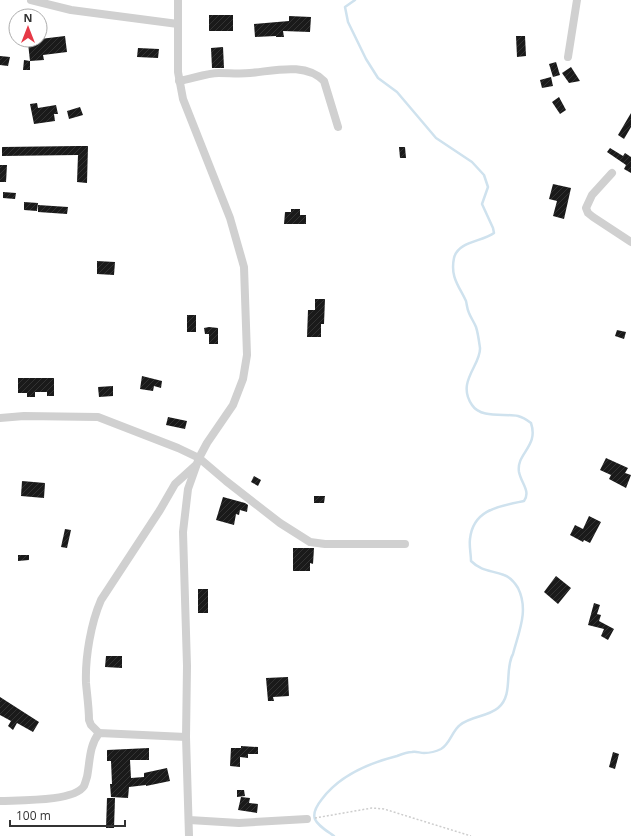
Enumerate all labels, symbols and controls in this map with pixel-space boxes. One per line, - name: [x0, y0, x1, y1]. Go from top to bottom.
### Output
- north arrow: [8, 8, 48, 48]
- text: N: [24, 10, 32, 25]
- scale bar: [10, 802, 125, 828]
- text: 100 m: [16, 807, 51, 824]

